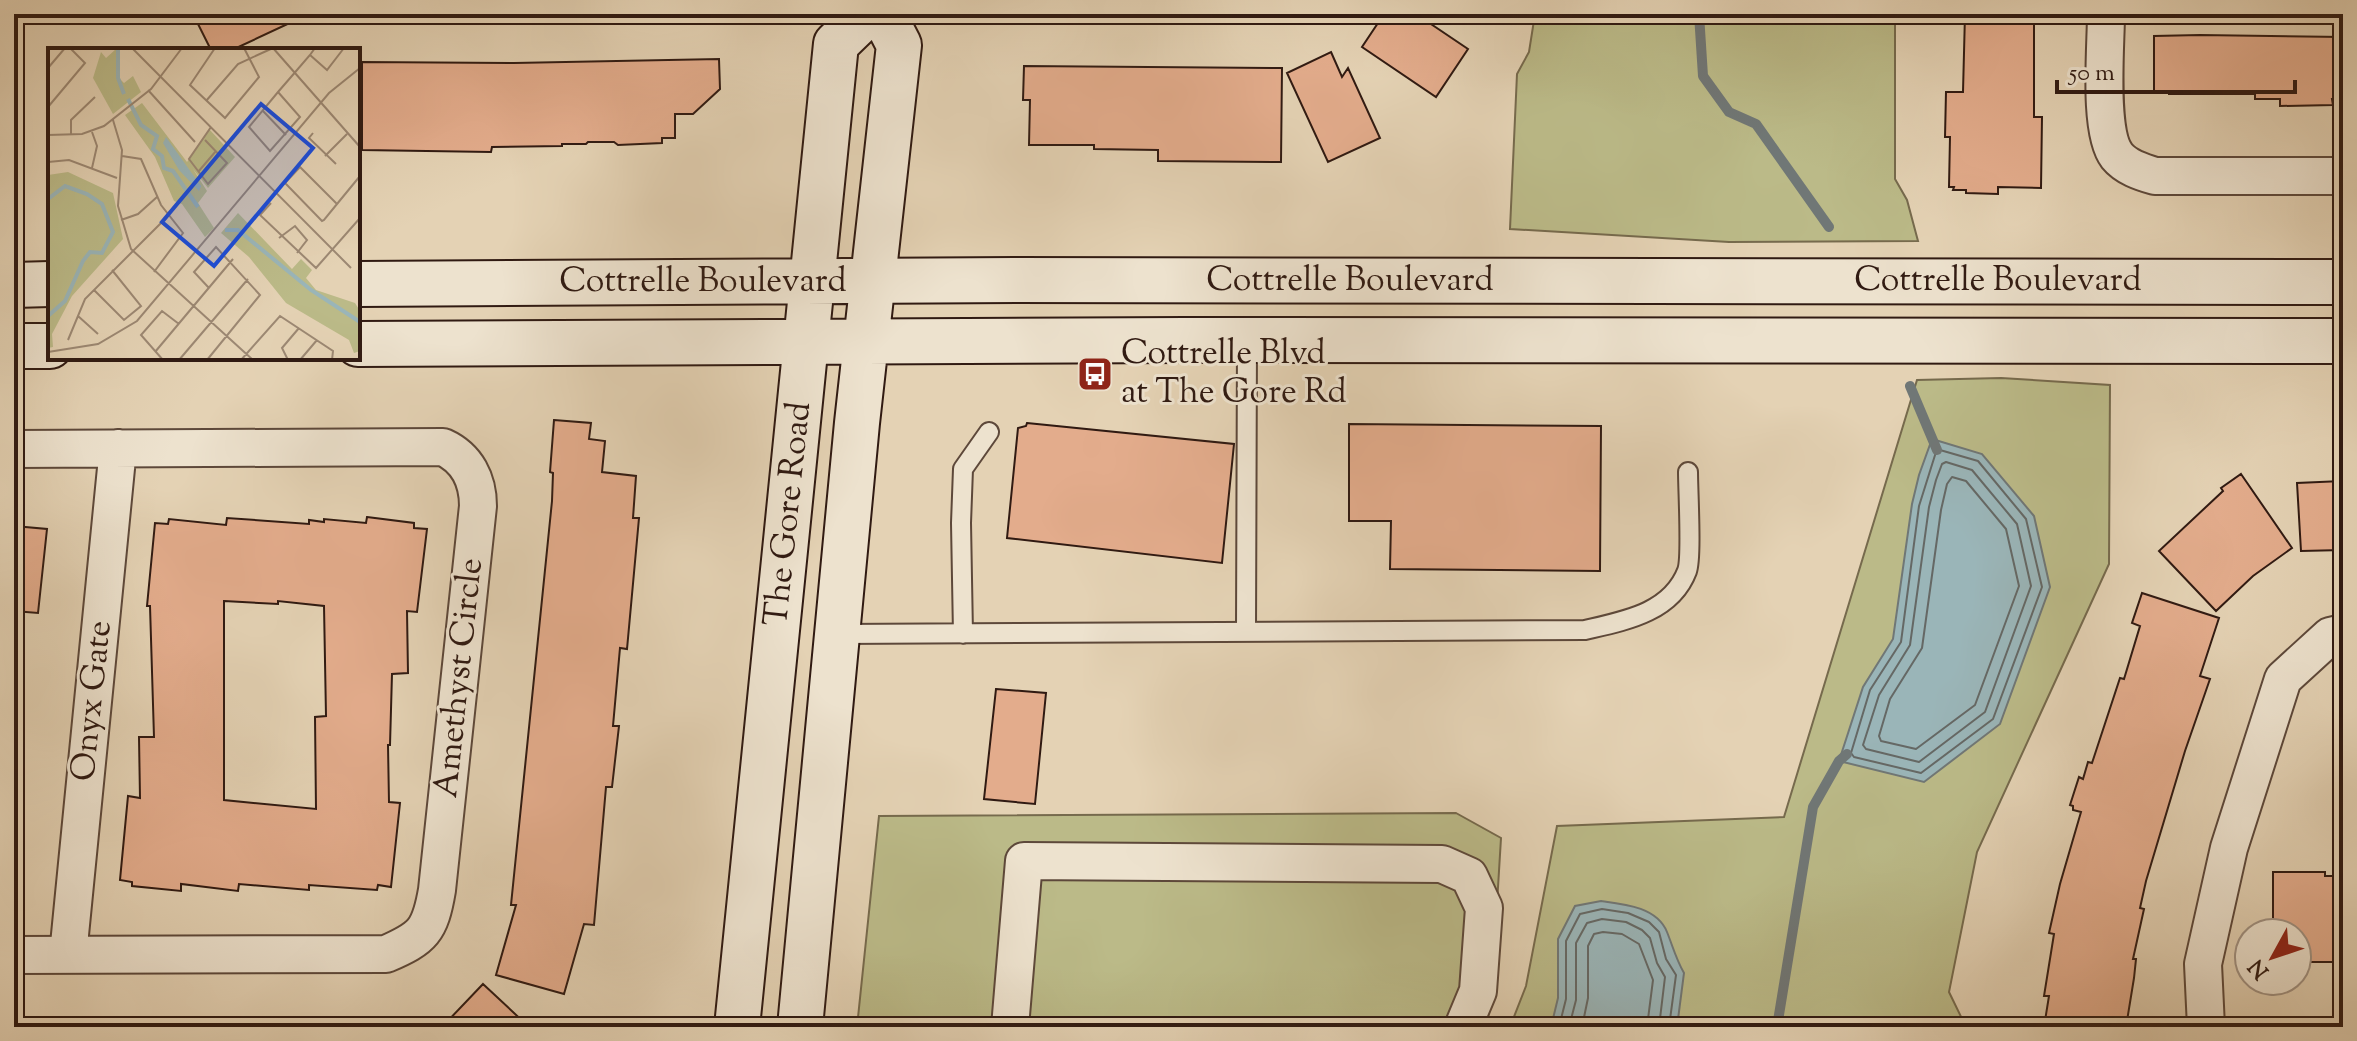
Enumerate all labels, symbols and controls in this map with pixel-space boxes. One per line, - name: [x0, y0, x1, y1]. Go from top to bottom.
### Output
- scale bar: [2057, 44, 2295, 94]
- inset map: [48, 48, 360, 360]
- text: 50 m: [2067, 57, 2115, 91]
- street label: Cottrelle Boulevard: [1206, 257, 1494, 306]
- street label: Cottrelle Boulevard: [1854, 257, 2142, 306]
- street label: Cottrelle Boulevard: [559, 258, 847, 307]
- place label: Cottrelle Blvd at The Gore Rd: [1121, 330, 1347, 418]
- bus stop icon: Cottrelle Blvd at The Gore Rd: [1076, 355, 1114, 393]
- street label: The Gore Road: [753, 399, 825, 629]
- street label: Amethyst Circle: [423, 556, 497, 800]
- street label: Onyx Gate: [60, 618, 126, 784]
- north arrow: [2233, 917, 2313, 997]
- text: N: [2242, 951, 2278, 985]

